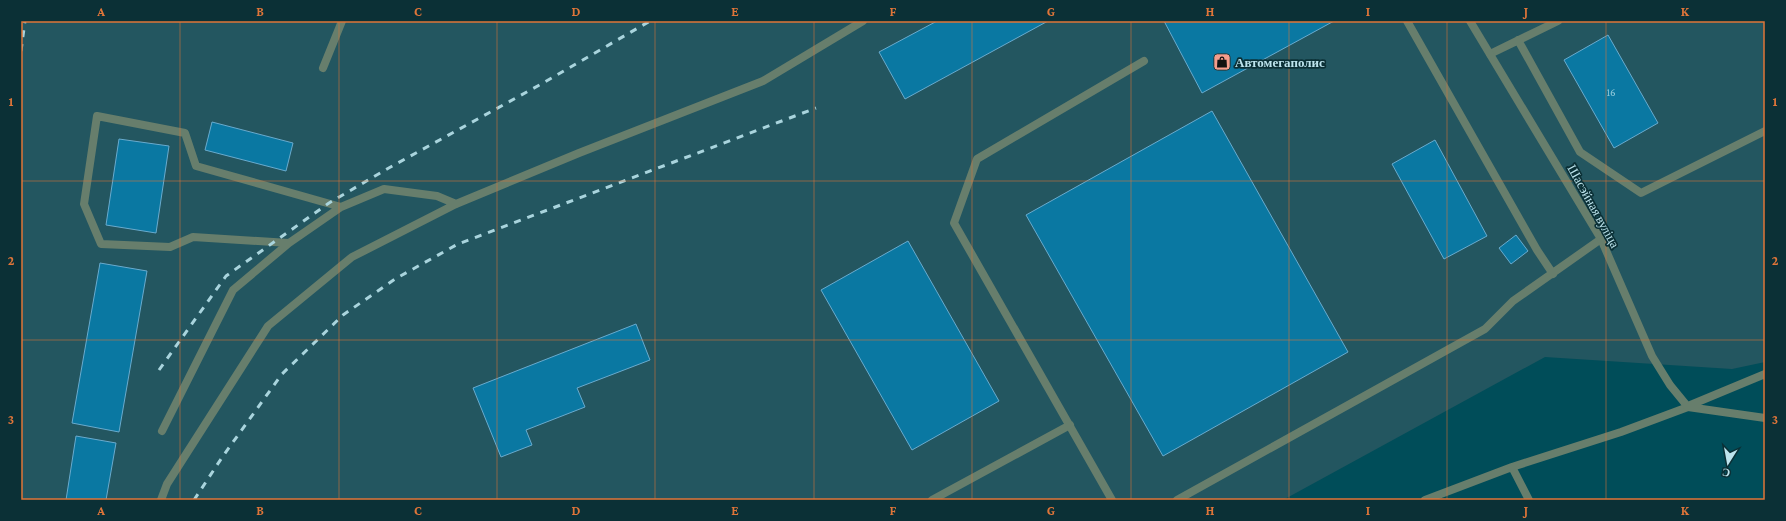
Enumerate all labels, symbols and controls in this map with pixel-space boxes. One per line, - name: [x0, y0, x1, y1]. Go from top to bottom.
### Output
- text: A: [96, 4, 105, 19]
- text: B: [256, 4, 264, 19]
- text: C: [414, 4, 422, 19]
- text: D: [572, 4, 581, 19]
- text: E: [731, 4, 739, 19]
- text: F: [890, 4, 897, 19]
- text: G: [1047, 4, 1055, 19]
- text: H: [1206, 4, 1215, 19]
- text: I: [1366, 4, 1370, 19]
- text: J: [1522, 4, 1528, 19]
- text: K: [1681, 4, 1690, 19]
- shop icon: Автомегаполис: [1212, 52, 1232, 72]
- place label: Автомегаполис: [1235, 55, 1325, 70]
- house number: 16: [1606, 86, 1616, 98]
- text: 1: [9, 94, 14, 109]
- text: 1: [1773, 94, 1778, 109]
- street label: Шасэйная вуліца: [1564, 162, 1623, 251]
- text: 2: [8, 253, 15, 268]
- text: 2: [1772, 253, 1779, 268]
- text: 3: [8, 412, 14, 427]
- text: 3: [1772, 412, 1778, 427]
- north arrow: [1708, 443, 1748, 483]
- text: С: [1721, 466, 1731, 479]
- text: A: [96, 503, 105, 518]
- text: B: [256, 503, 264, 518]
- text: C: [414, 503, 422, 518]
- text: D: [572, 503, 581, 518]
- text: E: [731, 503, 739, 518]
- text: F: [890, 503, 897, 518]
- text: G: [1047, 503, 1055, 518]
- text: H: [1206, 503, 1215, 518]
- text: I: [1366, 503, 1370, 518]
- text: J: [1522, 503, 1528, 518]
- text: K: [1681, 503, 1690, 518]

